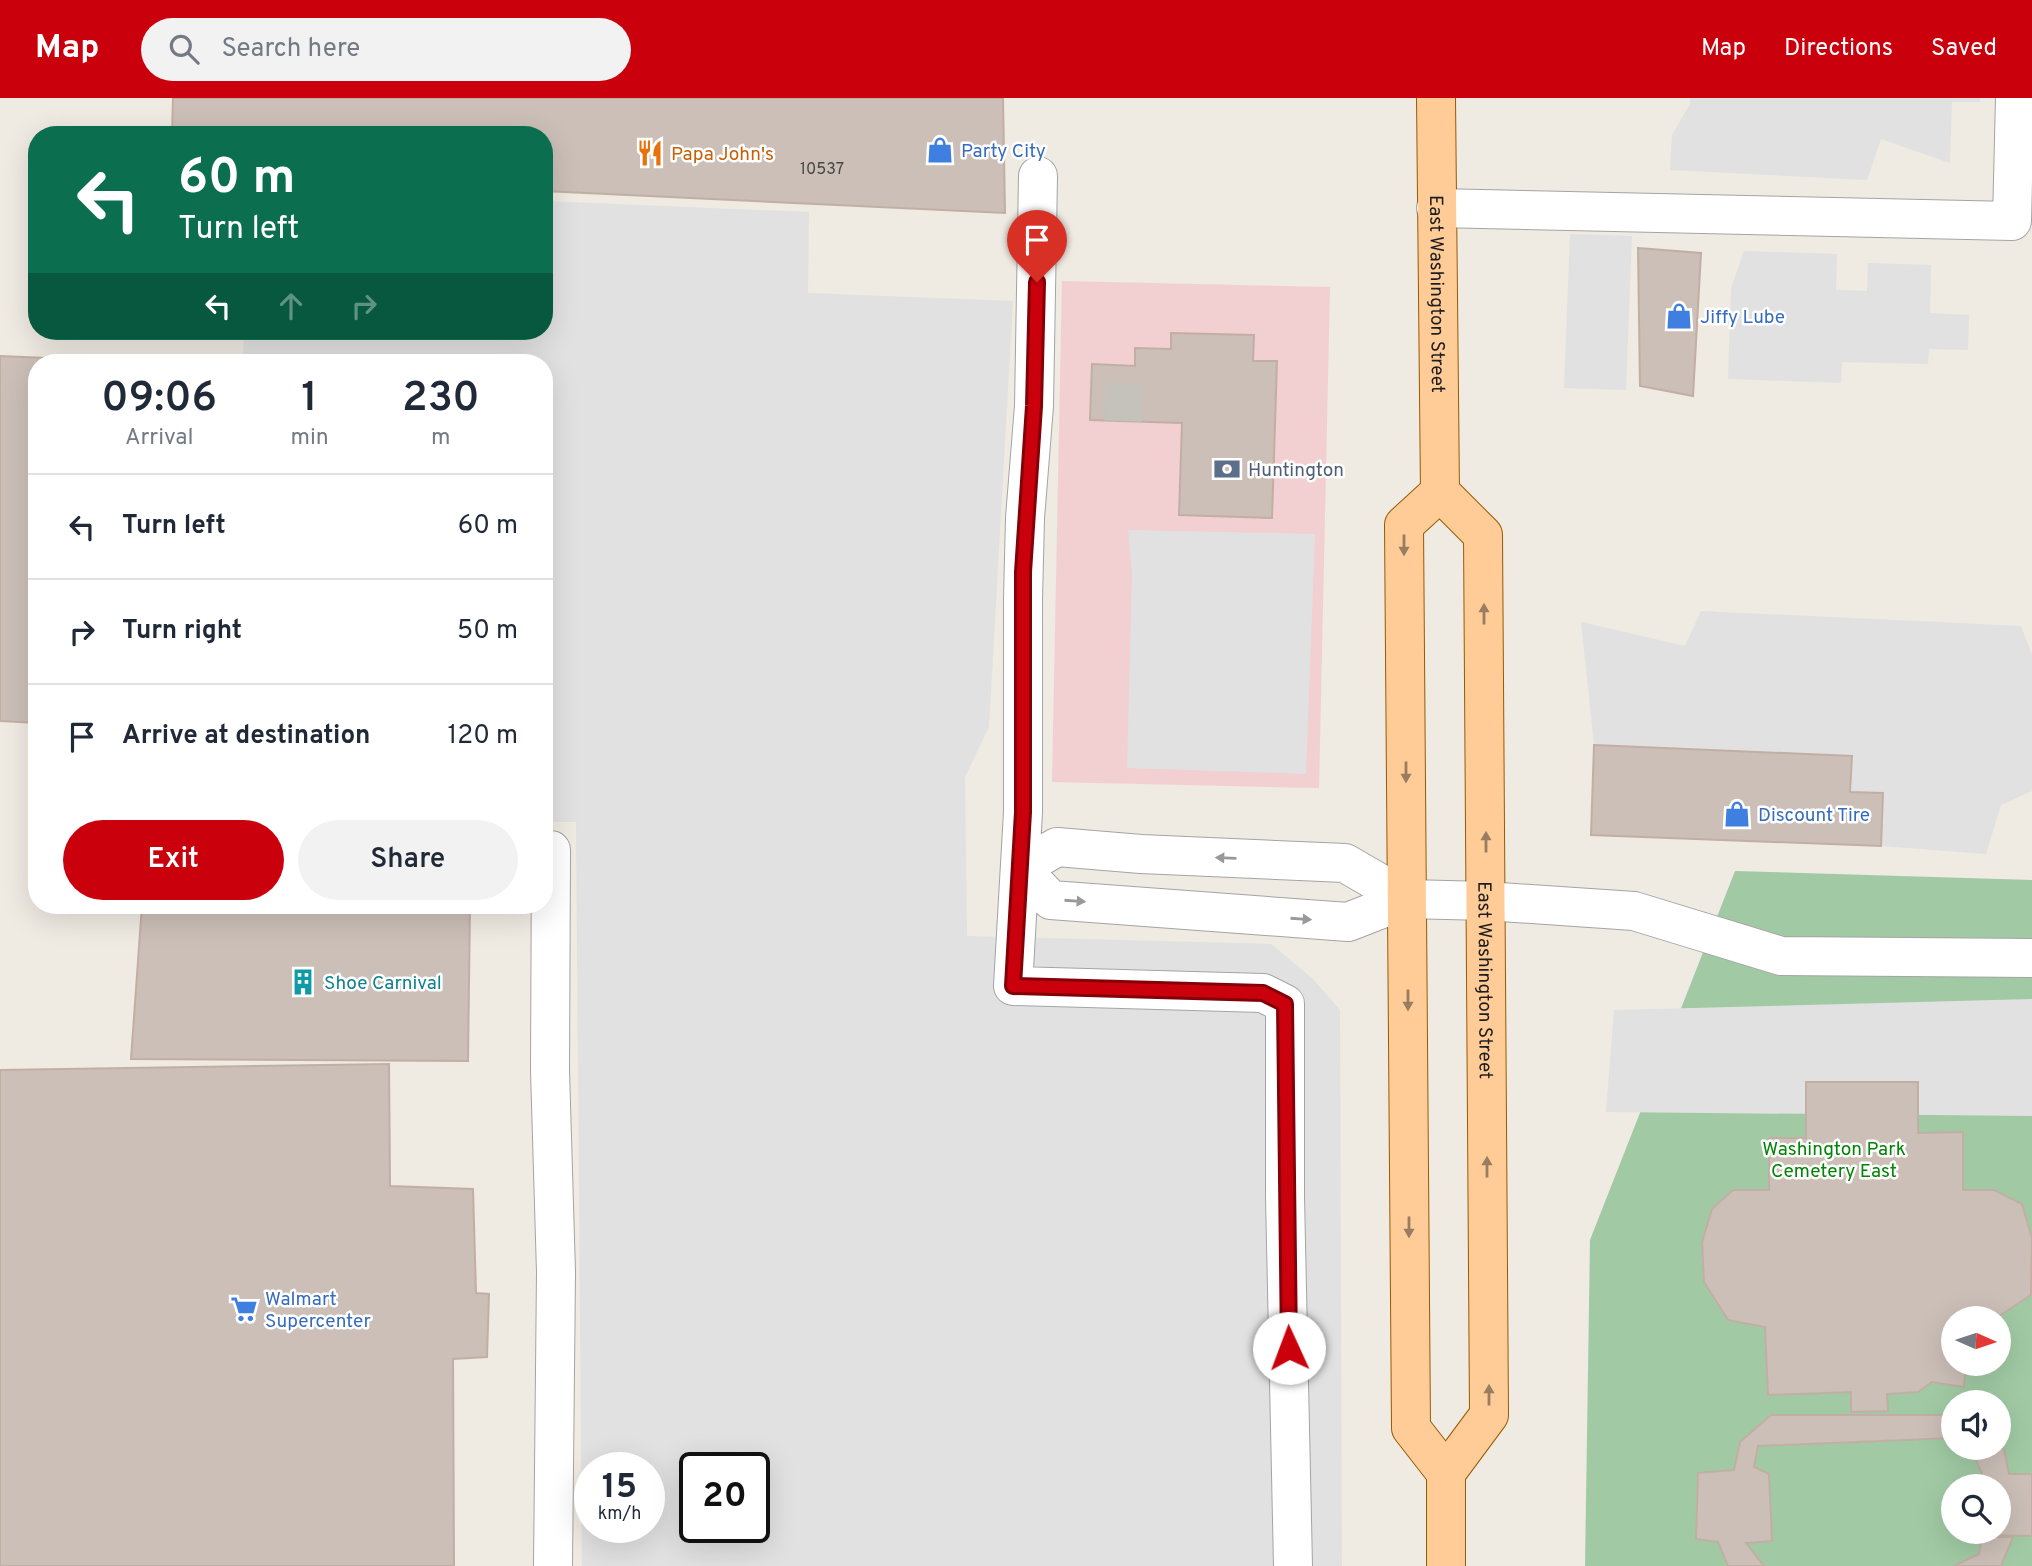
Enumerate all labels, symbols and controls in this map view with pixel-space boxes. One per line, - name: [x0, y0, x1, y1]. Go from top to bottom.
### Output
- search box: [141, 18, 631, 81]
- text: Map: [35, 28, 99, 70]
- icon: search: [165, 30, 203, 68]
- text: Search here: [221, 33, 360, 66]
- text: Map: [1701, 34, 1746, 64]
- text: Directions: [1784, 34, 1893, 64]
- text: Saved: [1931, 34, 1997, 64]
- shop icon: Party City: [925, 135, 955, 165]
- restaurant icon: Papa John's: [635, 138, 665, 168]
- place label: Party City: [961, 140, 1046, 164]
- place label: Papa John's: [671, 143, 774, 167]
- text: 60 m: [178, 149, 296, 211]
- icon: left: [63, 154, 154, 245]
- house number: 10537: [800, 160, 844, 180]
- street label: East Washington Street: [1423, 195, 1449, 393]
- text: Turn left: [178, 210, 299, 250]
- pin: [1007, 210, 1067, 282]
- icon: arrive: [1018, 221, 1056, 259]
- icon: left: [199, 287, 237, 325]
- icon: ahead: [272, 287, 310, 325]
- icon: right: [345, 287, 383, 325]
- shop icon: Jiffy Lube: [1664, 301, 1694, 331]
- place label: Jiffy Lube: [1700, 306, 1785, 330]
- text: 09:06: [101, 373, 217, 426]
- text: 1: [301, 373, 318, 426]
- text: 230: [402, 373, 480, 426]
- text: Arrival: [125, 424, 193, 453]
- text: min: [290, 424, 329, 453]
- text: m: [431, 424, 451, 453]
- bank icon: Huntington: [1212, 454, 1242, 484]
- place label: Huntington: [1248, 459, 1344, 483]
- icon: left: [63, 508, 101, 546]
- text: Turn left: [122, 510, 226, 543]
- text: 60 m: [458, 510, 518, 543]
- one-way arrow: [1398, 534, 1410, 556]
- one-way arrow: [1478, 603, 1490, 625]
- icon: right: [63, 613, 101, 651]
- text: Turn right: [122, 615, 242, 648]
- text: 50 m: [457, 615, 518, 648]
- icon: arrive: [63, 718, 101, 756]
- text: Arrive at destination: [122, 720, 370, 753]
- text: 120 m: [448, 720, 518, 753]
- one-way arrow: [1400, 761, 1412, 783]
- shop icon: Discount Tire: [1722, 799, 1752, 829]
- place label: Discount Tire: [1758, 804, 1870, 828]
- button: Exit: [63, 820, 284, 900]
- button: Share: [298, 820, 518, 900]
- one-way arrow: [1480, 831, 1492, 853]
- one-way arrow: [1215, 852, 1237, 863]
- street label: East Washington Street: [1471, 881, 1497, 1079]
- one-way arrow: [1064, 896, 1086, 907]
- one-way arrow: [1291, 914, 1313, 925]
- building icon: Shoe Carnival: [288, 967, 318, 997]
- place label: Shoe Carnival: [324, 972, 442, 996]
- one-way arrow: [1402, 989, 1414, 1011]
- park label: Washington Park Cemetery East: [1762, 1138, 1906, 1184]
- one-way arrow: [1482, 1156, 1493, 1178]
- one-way arrow: [1403, 1216, 1415, 1238]
- place label: Walmart Supercenter: [265, 1288, 371, 1334]
- supermarket icon: Walmart Supercenter: [229, 1294, 259, 1324]
- north arrow: [1941, 1306, 2011, 1376]
- map controls: [1941, 1306, 2011, 1544]
- position arrow: [1252, 1311, 1326, 1385]
- one-way arrow: [1483, 1384, 1495, 1406]
- button: sound: [1941, 1390, 2011, 1460]
- speed limit sign: 20: [679, 1452, 770, 1543]
- text: 15: [602, 1466, 637, 1510]
- button: search: [1941, 1474, 2011, 1544]
- text: km/h: [598, 1503, 641, 1526]

